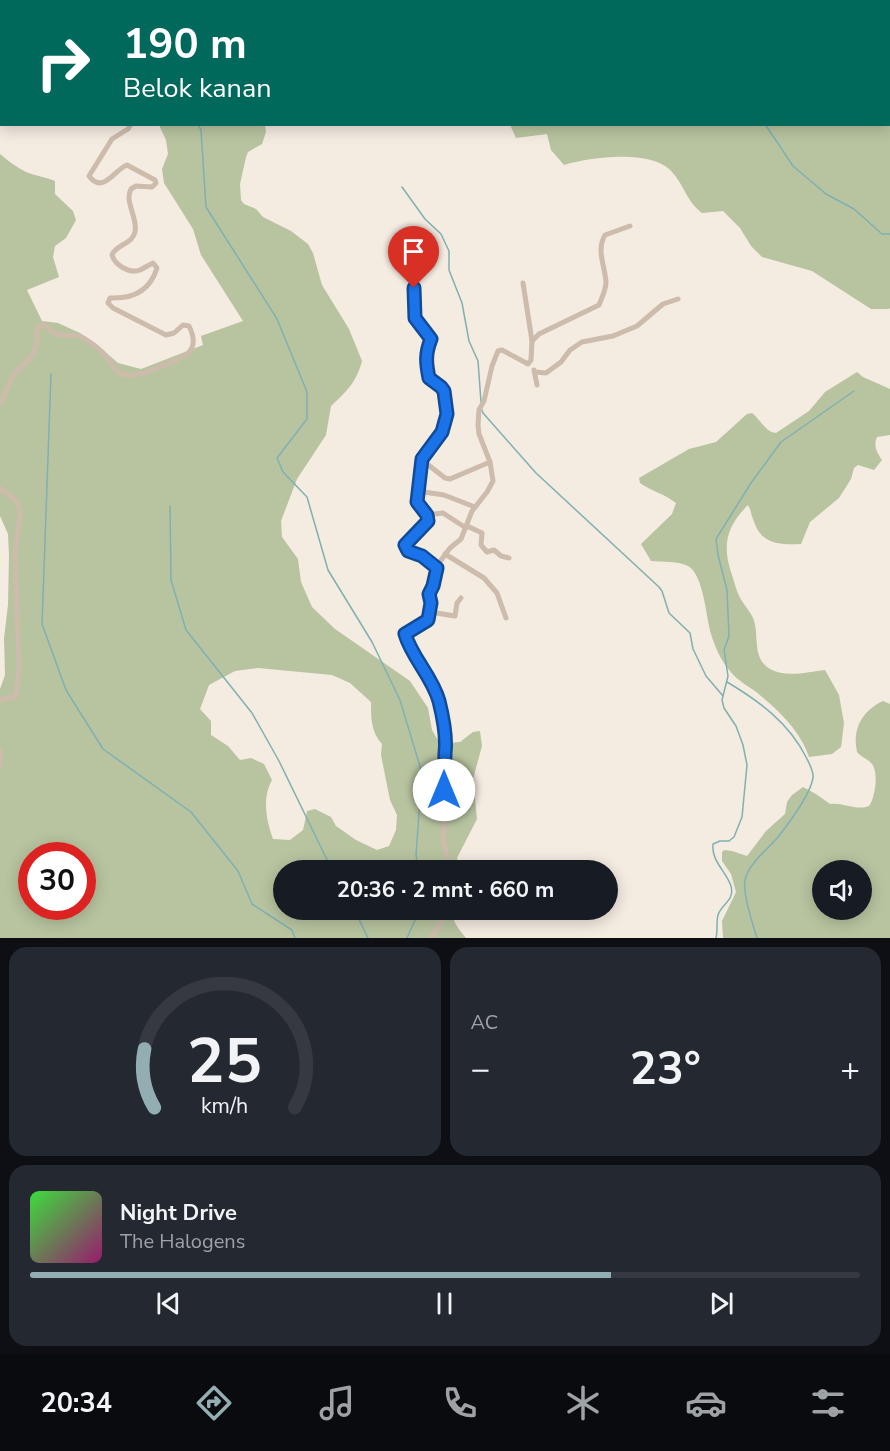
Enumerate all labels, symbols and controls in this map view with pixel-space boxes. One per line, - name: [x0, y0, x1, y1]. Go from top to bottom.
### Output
- text: 190 m: [123, 16, 247, 73]
- icon: right: [24, 24, 102, 102]
- text: Belok kanan: [123, 70, 272, 107]
- pin: [388, 226, 439, 288]
- icon: arrive: [397, 235, 430, 268]
- position arrow: [412, 758, 476, 822]
- speed limit sign: 30: [18, 842, 96, 920]
- map controls: [812, 860, 872, 920]
- button: sound: [812, 860, 872, 920]
- text: 20:36 · 2 mnt · 660 m: [337, 875, 554, 905]
- text: AC: [471, 1009, 498, 1036]
- text: 25: [187, 1019, 262, 1104]
- text: 23°: [630, 1039, 701, 1100]
- text: −: [471, 1047, 490, 1092]
- text: +: [840, 1047, 860, 1092]
- text: km/h: [201, 1092, 248, 1122]
- text: Night Drive: [120, 1198, 237, 1228]
- text: The Halogens: [120, 1228, 245, 1255]
- icon: previous: [152, 1287, 185, 1320]
- icon: pause: [428, 1287, 461, 1320]
- icon: next: [705, 1287, 738, 1320]
- icon: directions: [193, 1382, 235, 1424]
- icon: music: [316, 1382, 358, 1424]
- icon: phone: [439, 1382, 481, 1424]
- icon: climate: [562, 1382, 604, 1424]
- icon: car: [685, 1382, 727, 1424]
- icon: filters: [807, 1382, 849, 1424]
- text: 20:34: [40, 1385, 112, 1422]

